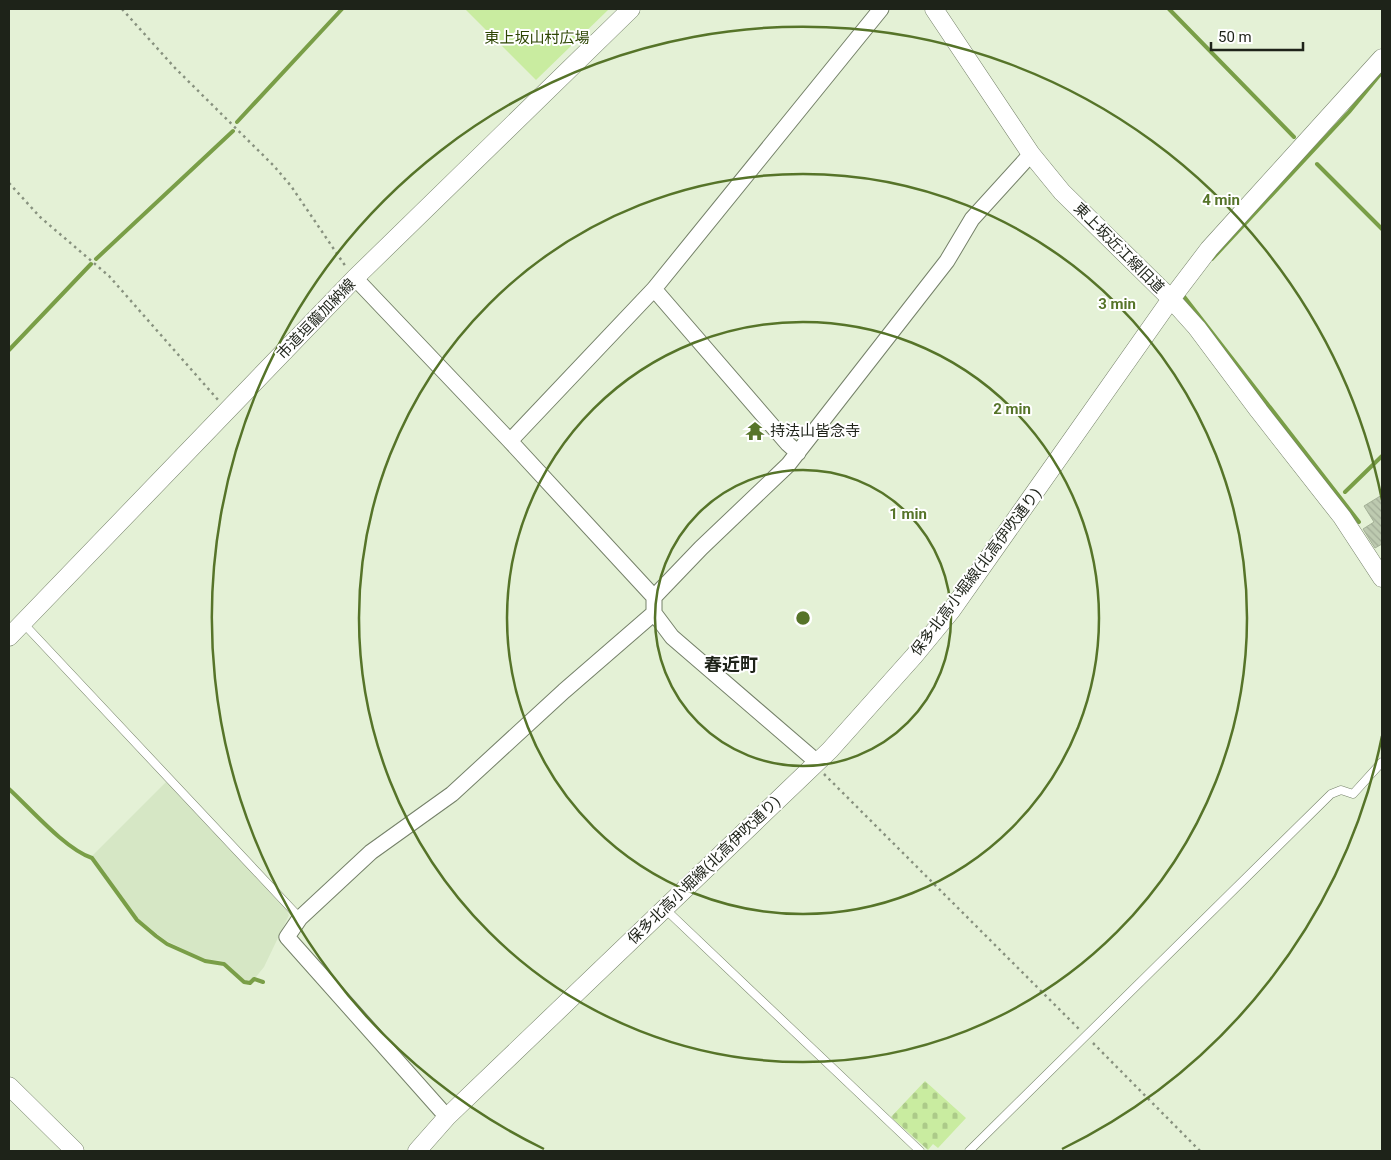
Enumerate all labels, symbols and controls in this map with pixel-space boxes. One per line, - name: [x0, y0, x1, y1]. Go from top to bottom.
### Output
- scale bar: [1211, 20, 1304, 52]
- text: 50 m: [1218, 28, 1252, 46]
- park label: 東上坂山村広場: [484, 29, 590, 47]
- text: 4 min: [1202, 191, 1240, 209]
- street label: 東上坂近江線旧道: [1070, 199, 1168, 297]
- street label: 市道垣籠加納線: [273, 275, 359, 363]
- text: 3 min: [1098, 295, 1136, 313]
- text: 2 min: [993, 400, 1031, 418]
- temple icon: 持法山皆念寺: [744, 420, 766, 442]
- place label: 持法山皆念寺: [770, 422, 860, 440]
- street label: 保多北高小堀線(北高伊吹通り): [907, 485, 1045, 659]
- text: 1 min: [889, 505, 927, 523]
- centre of rings: [794, 609, 812, 627]
- district label: 春近町: [704, 654, 758, 675]
- street label: 保多北高小堀線(北高伊吹通り): [624, 792, 784, 948]

